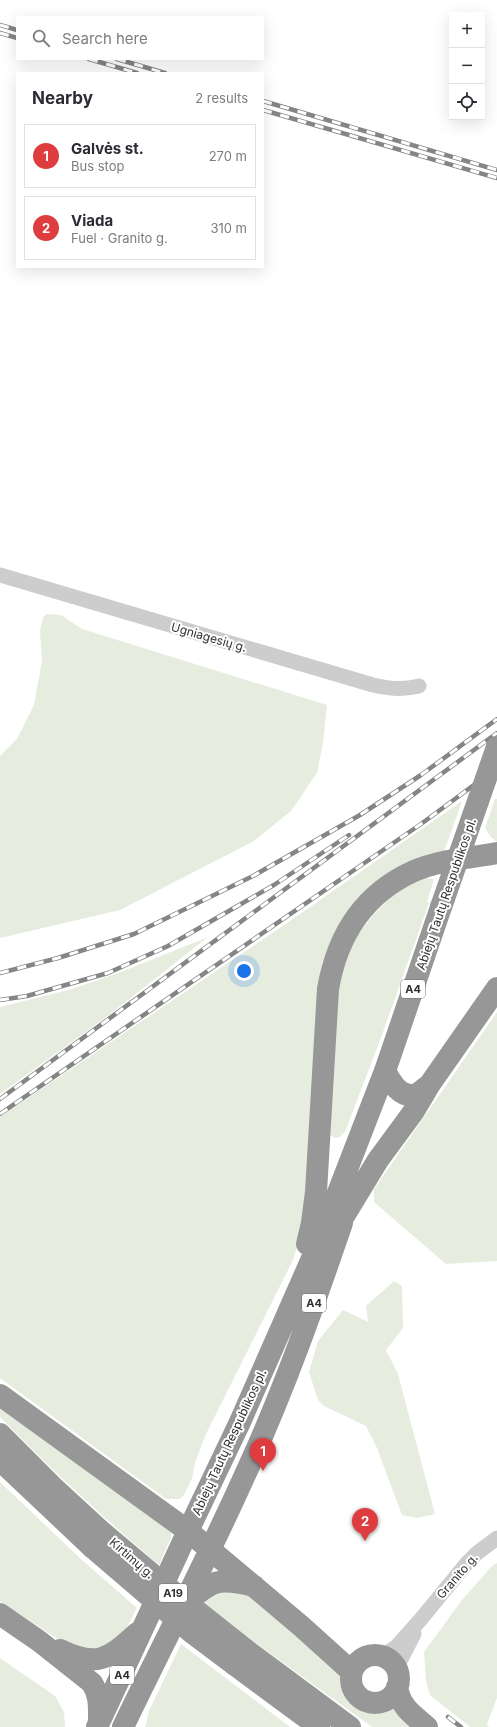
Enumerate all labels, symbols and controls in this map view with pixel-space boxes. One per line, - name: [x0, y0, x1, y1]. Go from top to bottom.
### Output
- map controls: [449, 12, 485, 120]
- button: +: [449, 12, 485, 48]
- search box: [16, 16, 264, 60]
- icon: search: [30, 27, 52, 49]
- text: Search here: [62, 29, 148, 48]
- button: −: [449, 48, 485, 84]
- button: locate: [449, 84, 485, 120]
- text: Nearby: [32, 88, 93, 108]
- text: 2 results: [195, 90, 248, 106]
- text: Galvės st.: [71, 139, 144, 158]
- text: 1: [43, 148, 49, 164]
- text: 270 m: [209, 148, 247, 164]
- text: Bus stop: [71, 158, 124, 174]
- text: Viada: [71, 211, 113, 230]
- text: 2: [42, 220, 50, 236]
- text: 310 m: [210, 220, 247, 236]
- text: Fuel · Granito g.: [71, 230, 168, 246]
- street label: Ugniagesių g.: [169, 619, 249, 655]
- street label: Abiejų Tautų Respublikos pl.: [413, 816, 479, 972]
- your location: [234, 961, 254, 981]
- road number: A4: [401, 980, 425, 998]
- road number: A4: [302, 1294, 326, 1312]
- street label: Abiejų Tautų Respublikos pl.: [189, 1367, 269, 1517]
- pin: 1: [250, 1438, 276, 1471]
- pin: 2: [352, 1508, 378, 1541]
- street label: Kirtimų g.: [107, 1534, 157, 1582]
- street label: Granito g.: [433, 1550, 481, 1602]
- road number: A19: [159, 1584, 187, 1602]
- road number: A4: [110, 1666, 134, 1684]

